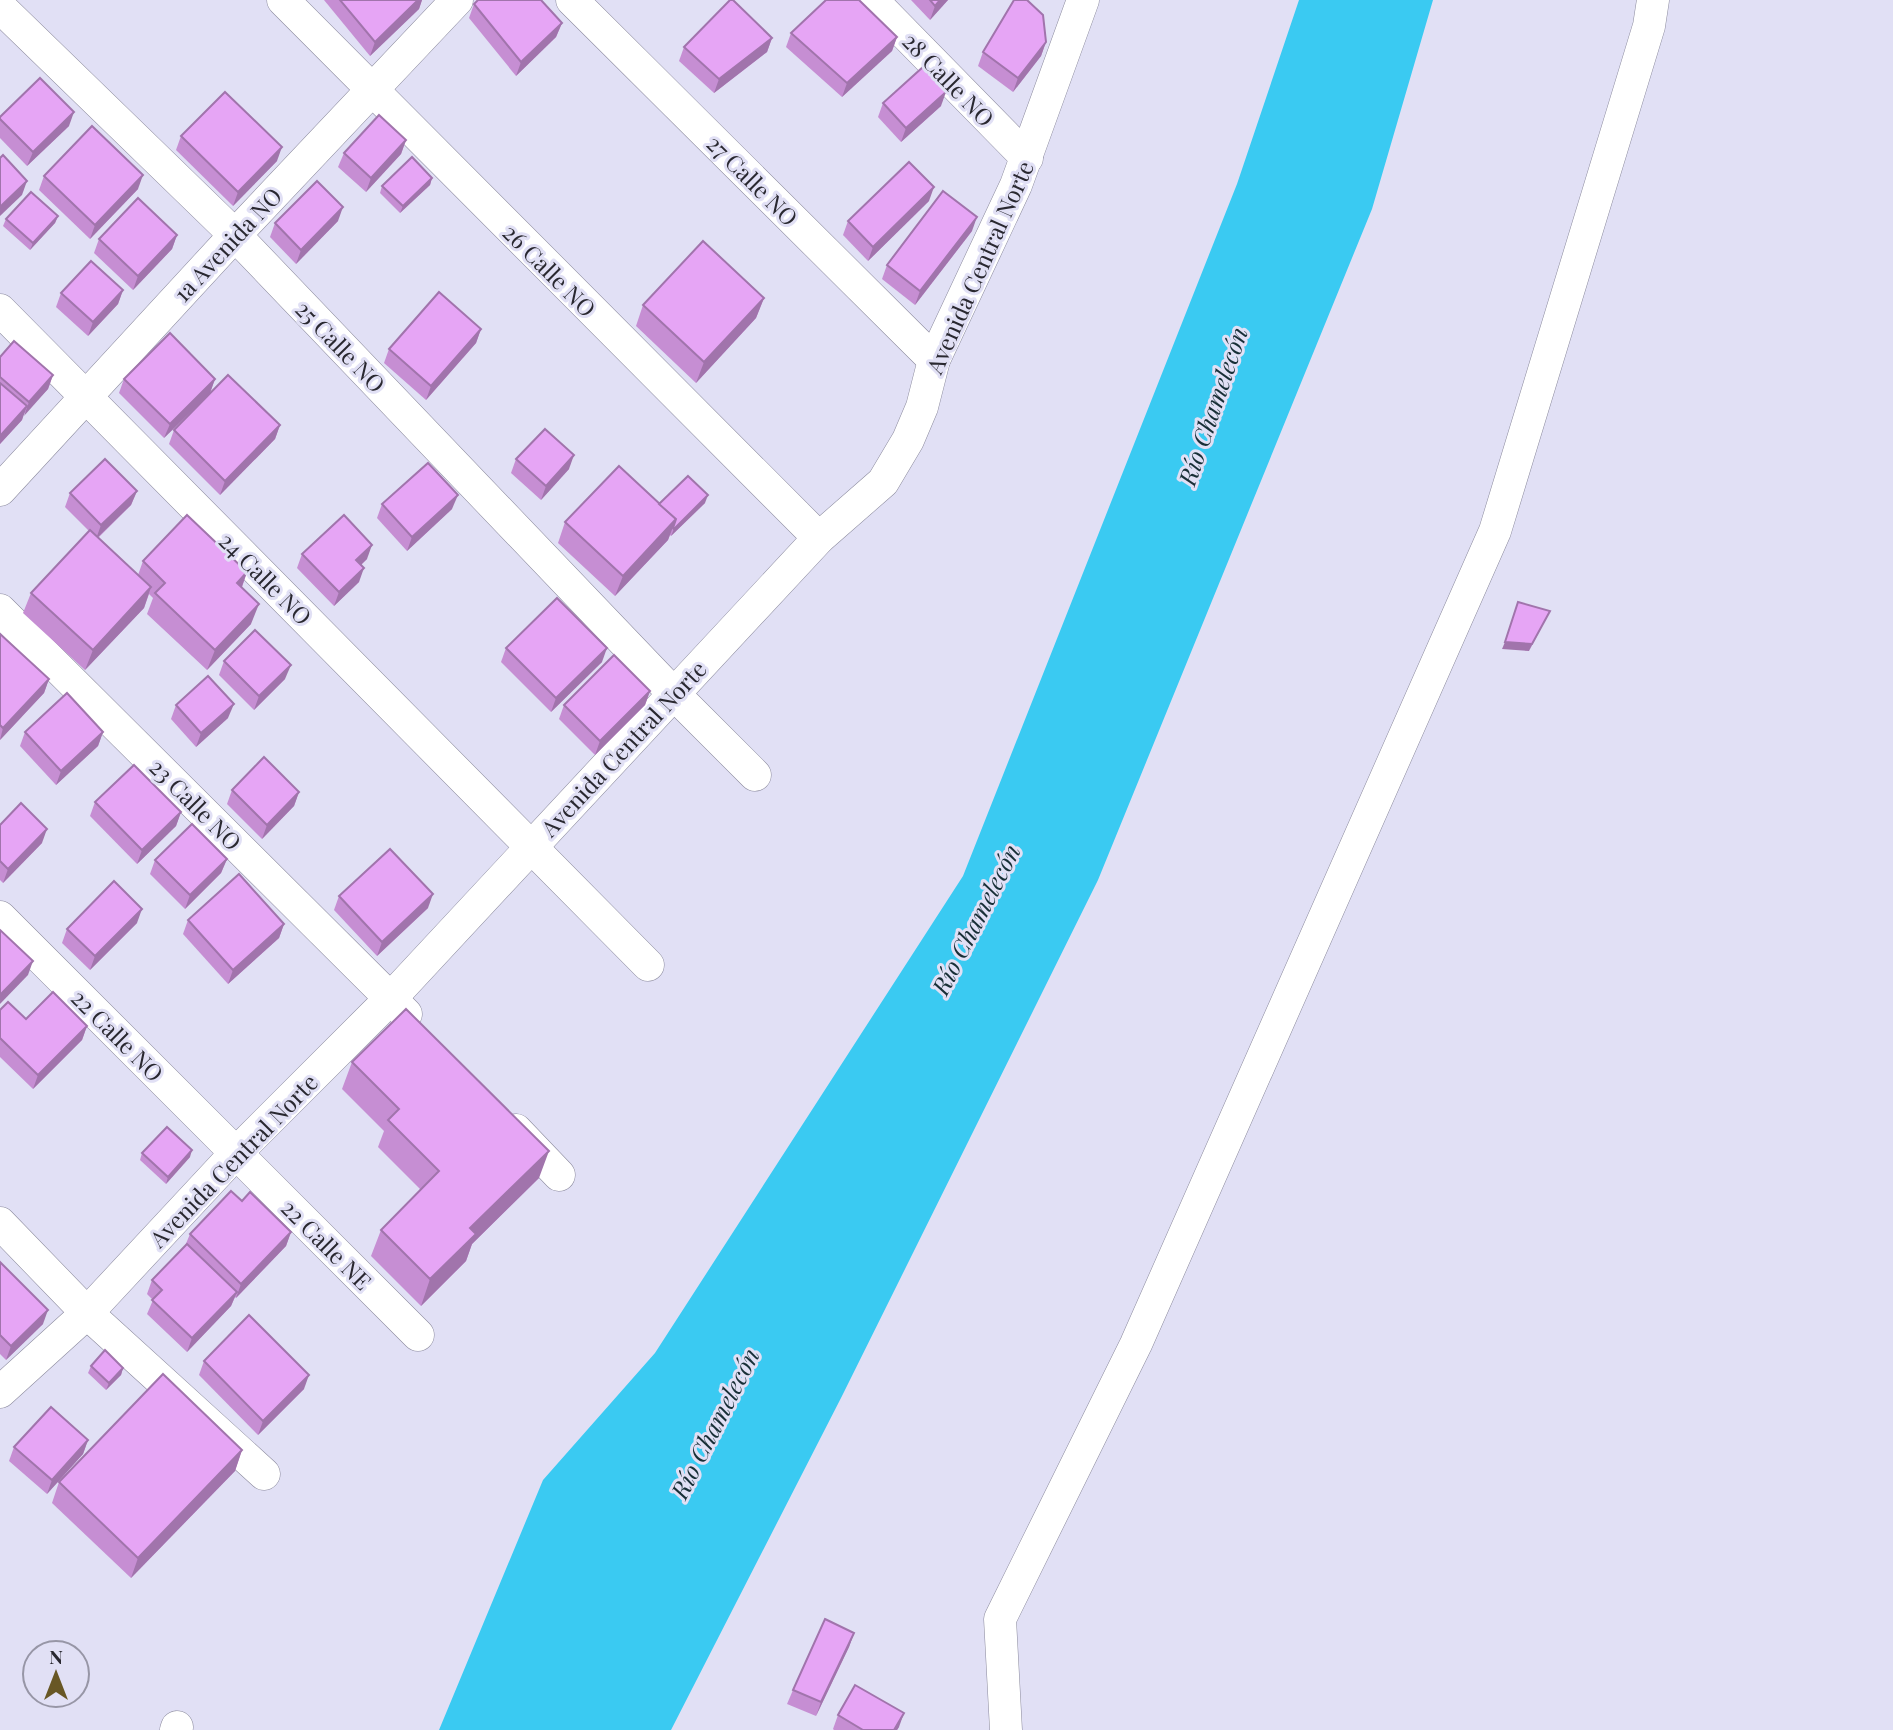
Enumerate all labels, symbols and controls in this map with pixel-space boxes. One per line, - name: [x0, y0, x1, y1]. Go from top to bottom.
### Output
- street label: 28 Calle NO: [896, 25, 1002, 133]
- street label: 27 Calle NO: [701, 128, 805, 232]
- street label: Avenida Central Norte: [918, 156, 1040, 379]
- street label: 1a Avenida NO: [166, 180, 288, 308]
- street label: 26 Calle NO: [497, 217, 603, 323]
- street label: 25 Calle NO: [289, 293, 393, 399]
- water label: Río Chamelecón: [1170, 323, 1254, 490]
- street label: 24 Calle NO: [213, 525, 319, 631]
- street label: Avenida Central Norte: [533, 653, 713, 843]
- street label: 23 Calle NO: [143, 751, 249, 857]
- water label: Río Chamelecón: [923, 838, 1027, 1001]
- street label: 22 Calle NO: [65, 982, 171, 1088]
- street label: Avenida Central Norte: [141, 1067, 324, 1254]
- street label: 22 Calle NE: [275, 1192, 379, 1296]
- water label: Río Chamelecón: [662, 1342, 766, 1505]
- north arrow: [21, 1639, 91, 1709]
- text: N: [49, 1643, 63, 1669]

